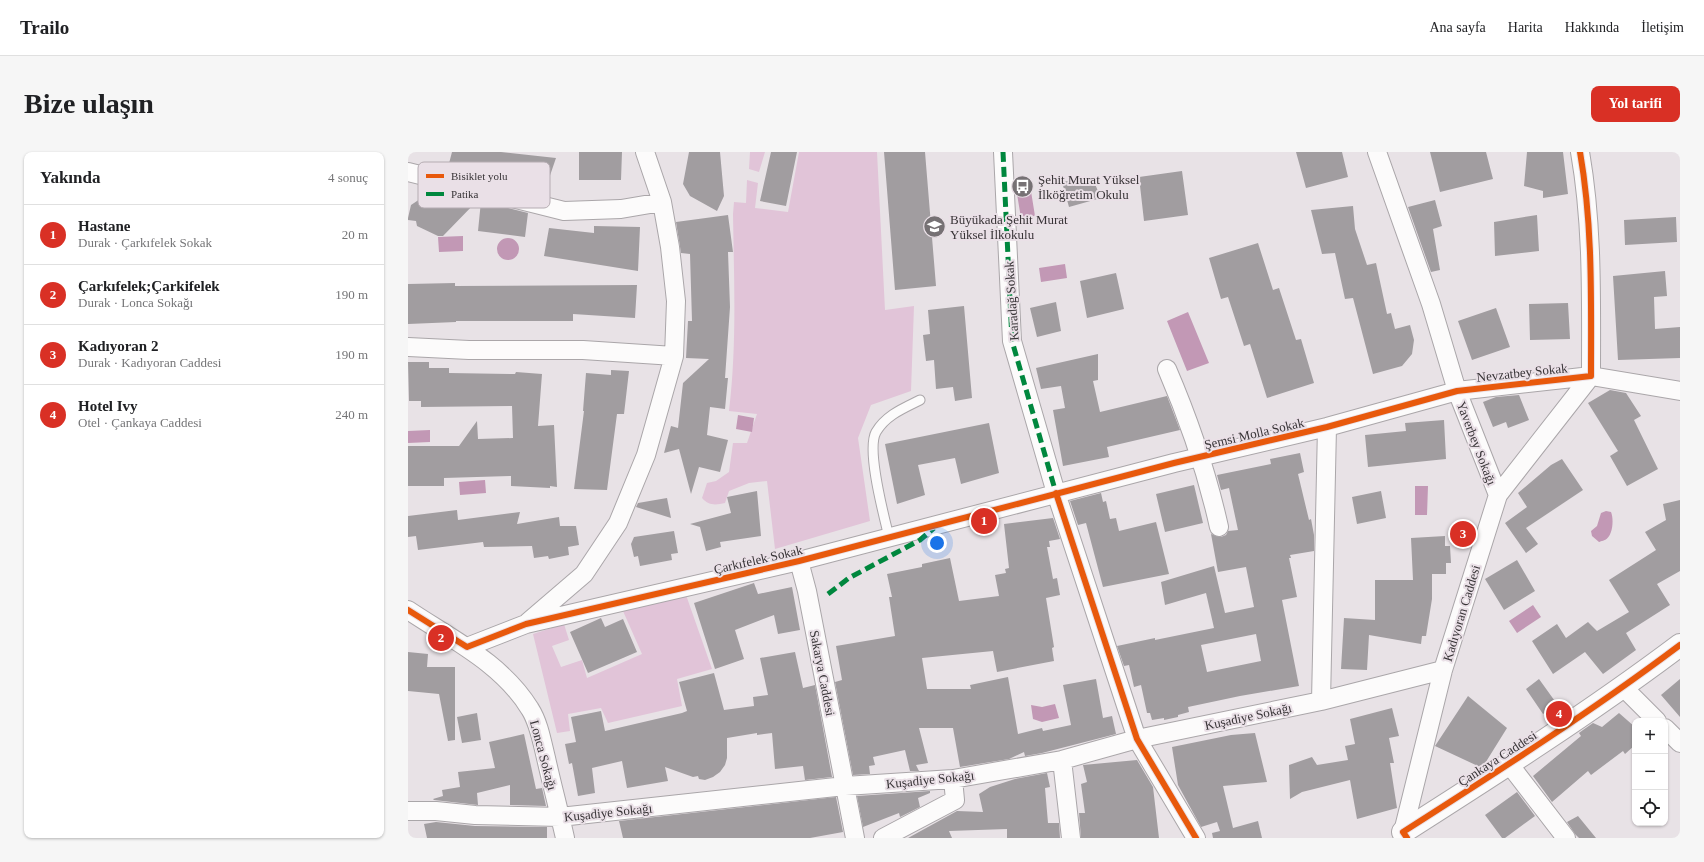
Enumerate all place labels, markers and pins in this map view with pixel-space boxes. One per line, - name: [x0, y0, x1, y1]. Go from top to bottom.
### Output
- place label: Şehit Murat Yüksel İlköğretim Okulu: [1038, 172, 1140, 202]
- bus stop icon: Şehit Murat Yüksel İlköğretim Okulu: [1009, 173, 1035, 199]
- place label: Büyükada Şehit Murat Yüksel İlkokulu: [950, 212, 1068, 242]
- school or university icon: Büyükada Şehit Murat Yüksel İlkokulu: [921, 213, 947, 239]
- pin: 1: [971, 506, 997, 536]
- pin: 3: [1450, 519, 1476, 549]
- pin: 2: [428, 623, 454, 653]
- pin: 4: [1546, 699, 1572, 729]

